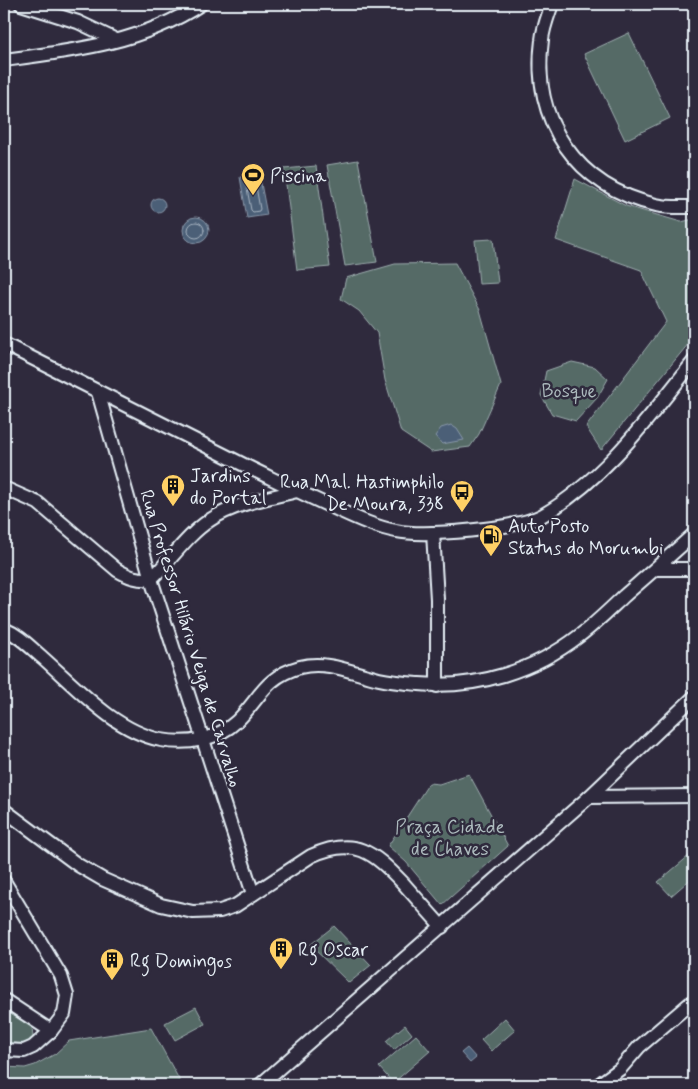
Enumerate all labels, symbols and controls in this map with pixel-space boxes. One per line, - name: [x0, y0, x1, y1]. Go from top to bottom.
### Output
- sports icon: Piscina: [240, 162, 266, 196]
- place label: Piscina: [270, 164, 327, 189]
- park label: Bosque: [542, 379, 597, 404]
- place label: Jardins do Portal: [190, 464, 267, 511]
- place label: Rua Mal. Hastimphilo De Moura, 338: [280, 470, 444, 517]
- building icon: Jardins do Portal: [160, 473, 186, 507]
- bus stop icon: Rua Mal. Hastimphilo De Moura, 338: [449, 479, 475, 513]
- street label: Rua Professor Hilário Veiga de Carvalho: [132, 487, 248, 791]
- place label: Auto Posto Status do Morumbi: [508, 514, 663, 561]
- fuel station icon: Auto Posto Status do Morumbi: [478, 523, 504, 557]
- park label: Praça Cidade de Chaves: [395, 815, 505, 862]
- building icon: Rg Oscar: [268, 936, 294, 970]
- place label: Rg Oscar: [298, 938, 368, 966]
- building icon: Rg Domingos: [99, 947, 125, 981]
- place label: Rg Domingos: [130, 949, 233, 977]

